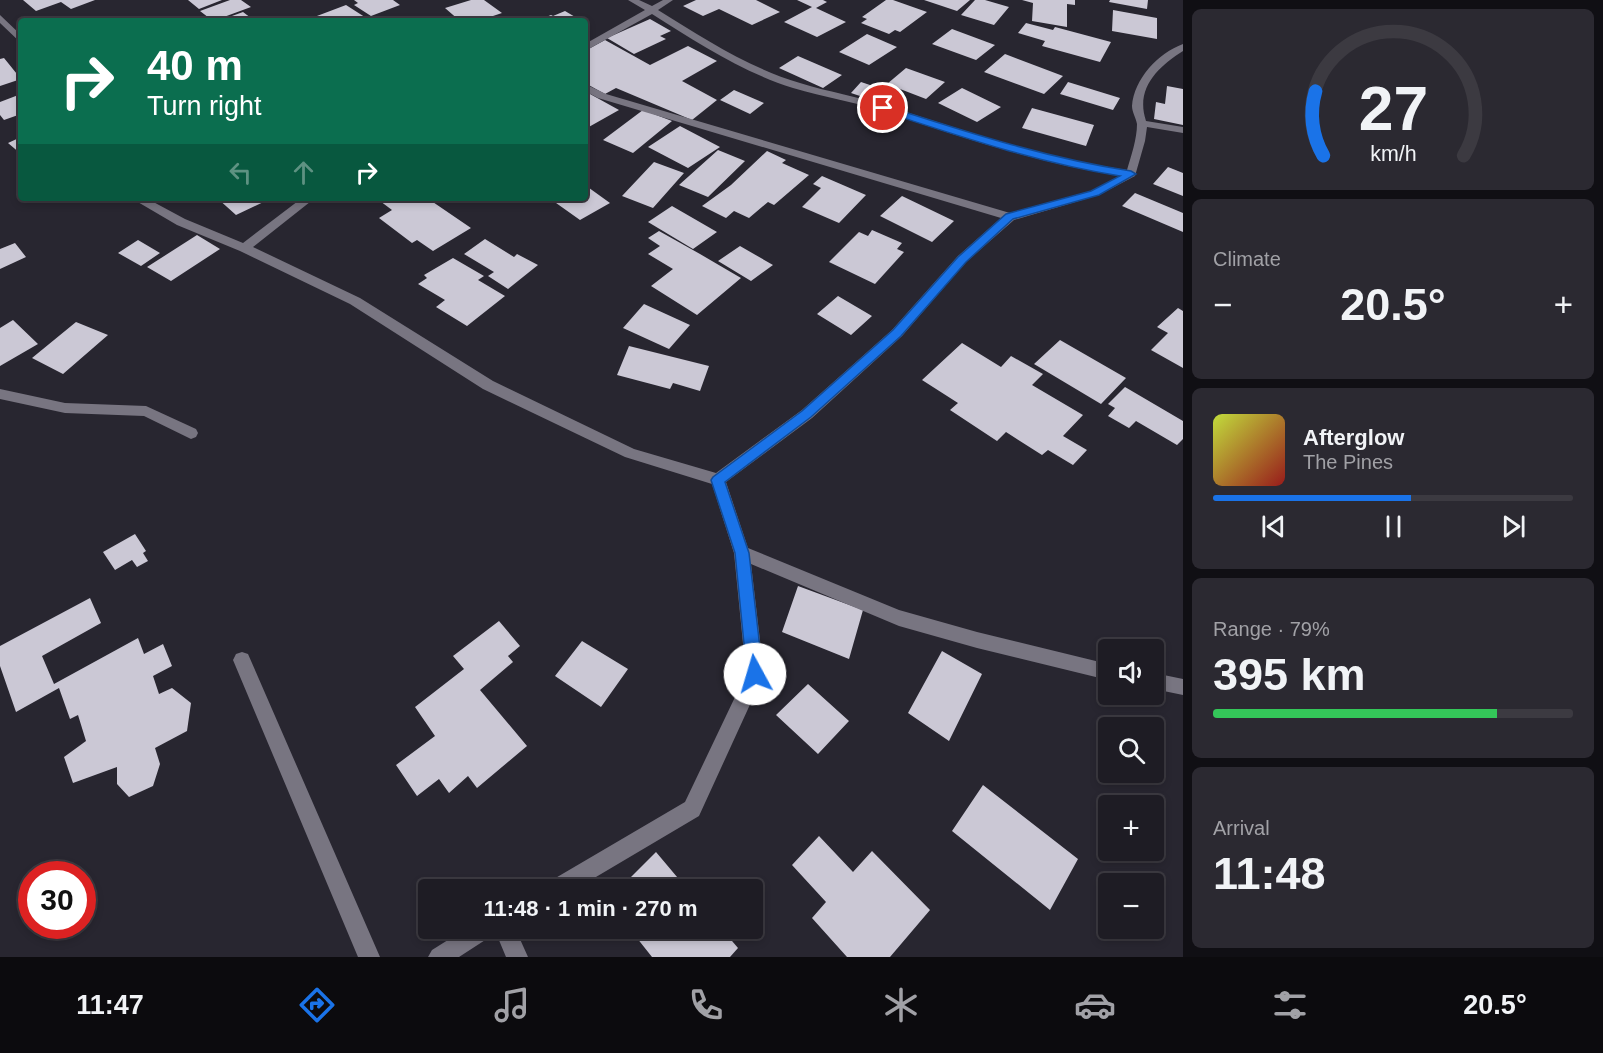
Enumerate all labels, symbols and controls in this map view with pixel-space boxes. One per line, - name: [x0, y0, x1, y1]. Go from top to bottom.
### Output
- icon: right: [48, 42, 126, 120]
- text: 40 m: [147, 42, 243, 89]
- text: 27: [1358, 74, 1428, 143]
- pin: [857, 82, 908, 133]
- text: Turn right: [147, 91, 262, 121]
- icon: arrive: [866, 91, 899, 124]
- text: km/h: [1370, 143, 1416, 167]
- icon: left: [224, 156, 257, 189]
- icon: ahead: [287, 156, 320, 189]
- icon: right: [350, 156, 383, 189]
- text: Climate: [1213, 248, 1281, 270]
- text: 20.5°: [1340, 279, 1446, 330]
- text: −: [1213, 286, 1232, 323]
- text: +: [1554, 286, 1573, 323]
- text: Afterglow: [1303, 425, 1404, 450]
- text: The Pines: [1303, 451, 1393, 473]
- icon: previous: [1257, 510, 1290, 543]
- icon: pause: [1377, 510, 1410, 543]
- icon: next: [1497, 510, 1530, 543]
- text: Range · 79%: [1213, 618, 1330, 640]
- map controls: [1098, 639, 1164, 939]
- button: sound: [1098, 639, 1164, 705]
- position arrow: [723, 642, 787, 706]
- text: 395 km: [1213, 649, 1366, 700]
- button: search: [1098, 717, 1164, 783]
- button: +: [1098, 795, 1164, 861]
- text: Arrival: [1213, 817, 1270, 839]
- text: 11:48: [1213, 848, 1326, 899]
- speed limit sign: 30: [18, 861, 96, 939]
- button: −: [1098, 873, 1164, 939]
- text: 11:48 · 1 min · 270 m: [484, 896, 698, 921]
- icon: directions: [296, 984, 338, 1026]
- icon: music: [491, 984, 533, 1026]
- icon: phone: [685, 984, 727, 1026]
- icon: climate: [880, 984, 922, 1026]
- icon: car: [1074, 984, 1116, 1026]
- icon: filters: [1269, 984, 1311, 1026]
- text: 11:47: [76, 990, 144, 1020]
- text: 20.5°: [1463, 990, 1527, 1020]

